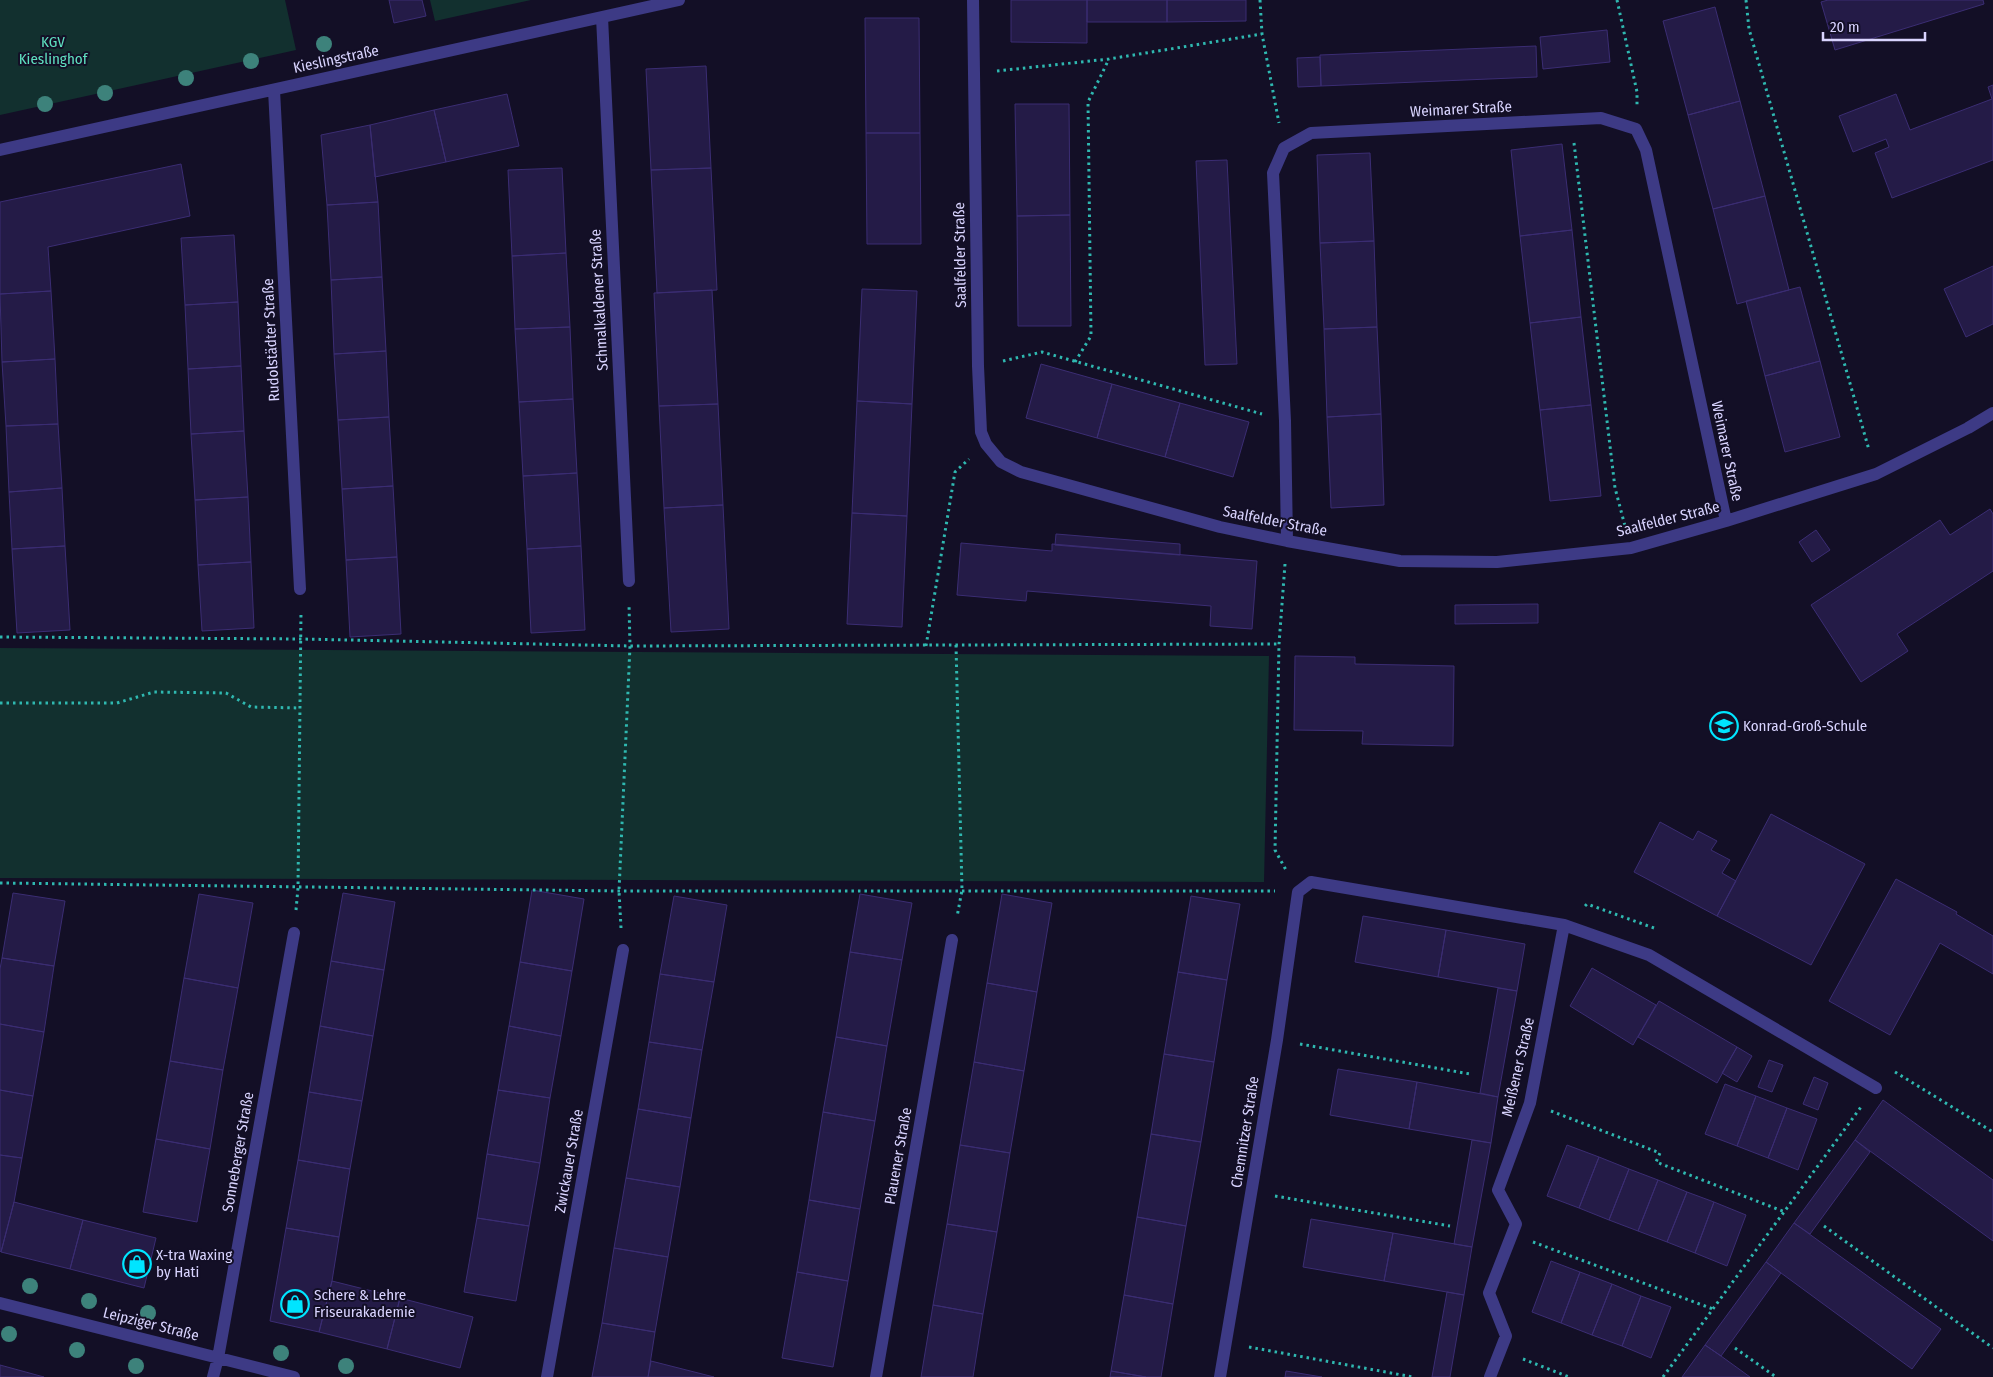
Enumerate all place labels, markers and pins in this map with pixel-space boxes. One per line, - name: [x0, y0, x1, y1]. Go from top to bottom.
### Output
- school or university icon: Konrad-Groß-Schule: [1709, 711, 1739, 741]
- place label: Konrad-Groß-Schule: [1743, 717, 1867, 735]
- place label: X-tra Waxing by Hati: [156, 1246, 232, 1281]
- shop icon: X-tra Waxing by Hati: [122, 1249, 152, 1279]
- place label: Schere & Lehre Friseurakademie: [314, 1286, 415, 1321]
- shop icon: Schere & Lehre Friseurakademie: [280, 1289, 310, 1319]

